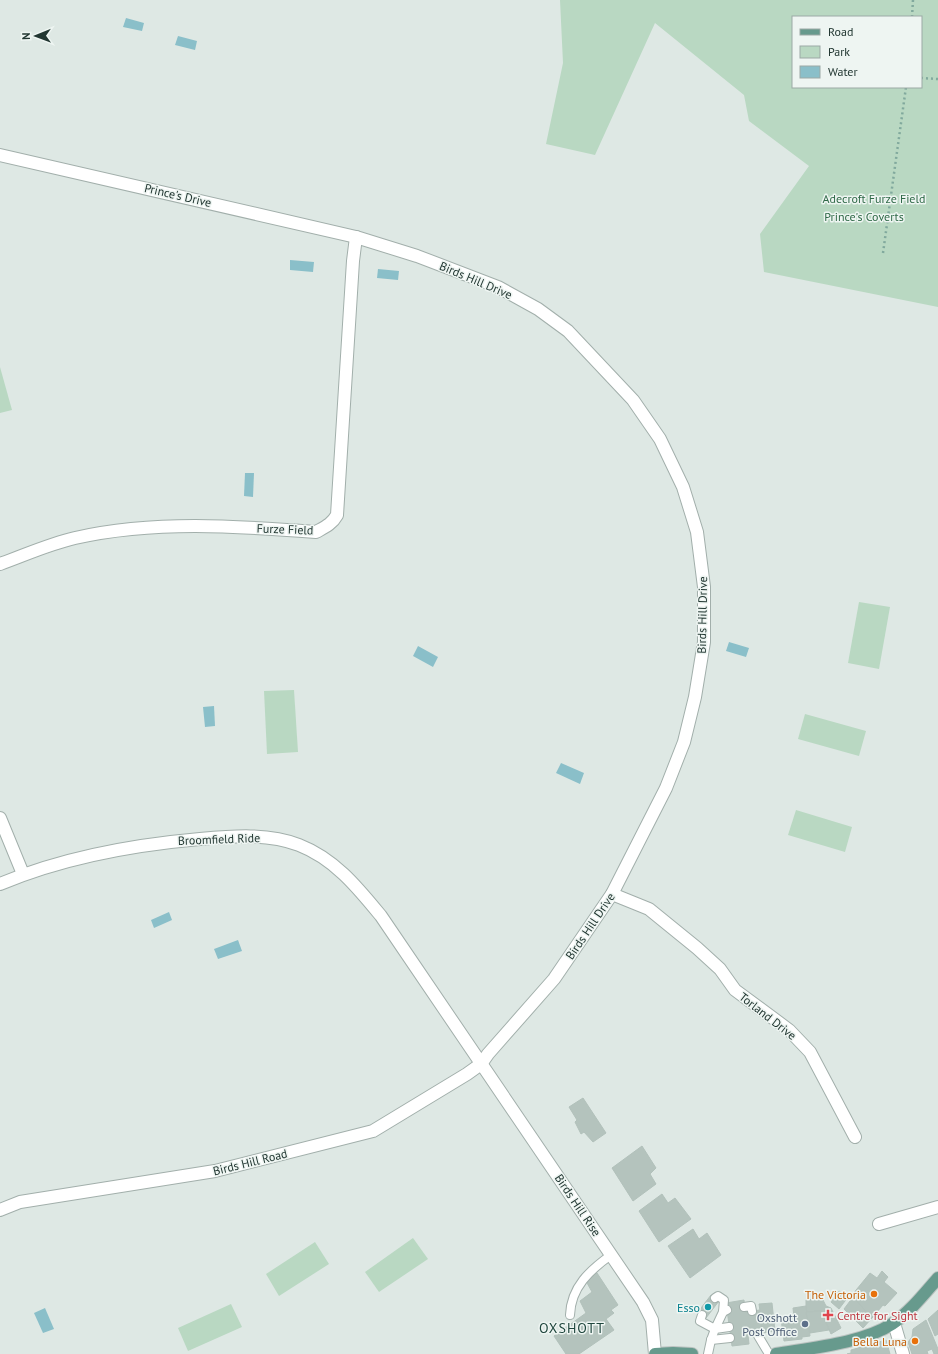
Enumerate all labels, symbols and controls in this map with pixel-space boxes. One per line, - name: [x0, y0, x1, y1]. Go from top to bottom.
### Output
- north arrow: [16, 16, 56, 56]
- legend: [792, 16, 922, 88]
- text: Road: [828, 24, 853, 39]
- text: N: [19, 32, 33, 40]
- text: Park: [828, 44, 850, 59]
- text: Water: [828, 64, 858, 79]
- street label: Prince's Drive: [143, 180, 213, 210]
- park label: Adecroft Furze Field: [823, 191, 925, 206]
- park label: Prince's Coverts: [824, 209, 904, 224]
- street label: Birds Hill Drive: [437, 258, 515, 302]
- street label: Furze Field: [256, 521, 314, 537]
- street label: Birds Hill Drive: [694, 576, 710, 654]
- street label: Broomfield Ride: [178, 830, 260, 848]
- street label: Birds Hill Drive: [562, 890, 618, 962]
- street label: Torland Drive: [737, 989, 799, 1043]
- street label: Birds Hill Road: [211, 1146, 289, 1178]
- street label: Birds Hill Rise: [552, 1171, 604, 1239]
- place label: The Victoria: [805, 1287, 866, 1302]
- marker: The Victoria: [869, 1289, 879, 1299]
- place label: Esso: [677, 1300, 700, 1315]
- marker: Esso: [703, 1302, 713, 1312]
- place label: Centre for Sight: [837, 1308, 918, 1323]
- marker: Centre for Sight: [822, 1309, 834, 1321]
- place label: Oxshott Post Office: [742, 1310, 797, 1339]
- district label: OXSHOTT: [539, 1319, 605, 1337]
- marker: Oxshott Post Office: [800, 1319, 810, 1329]
- place label: Bella Luna: [853, 1334, 907, 1349]
- marker: Bella Luna: [910, 1336, 920, 1346]

